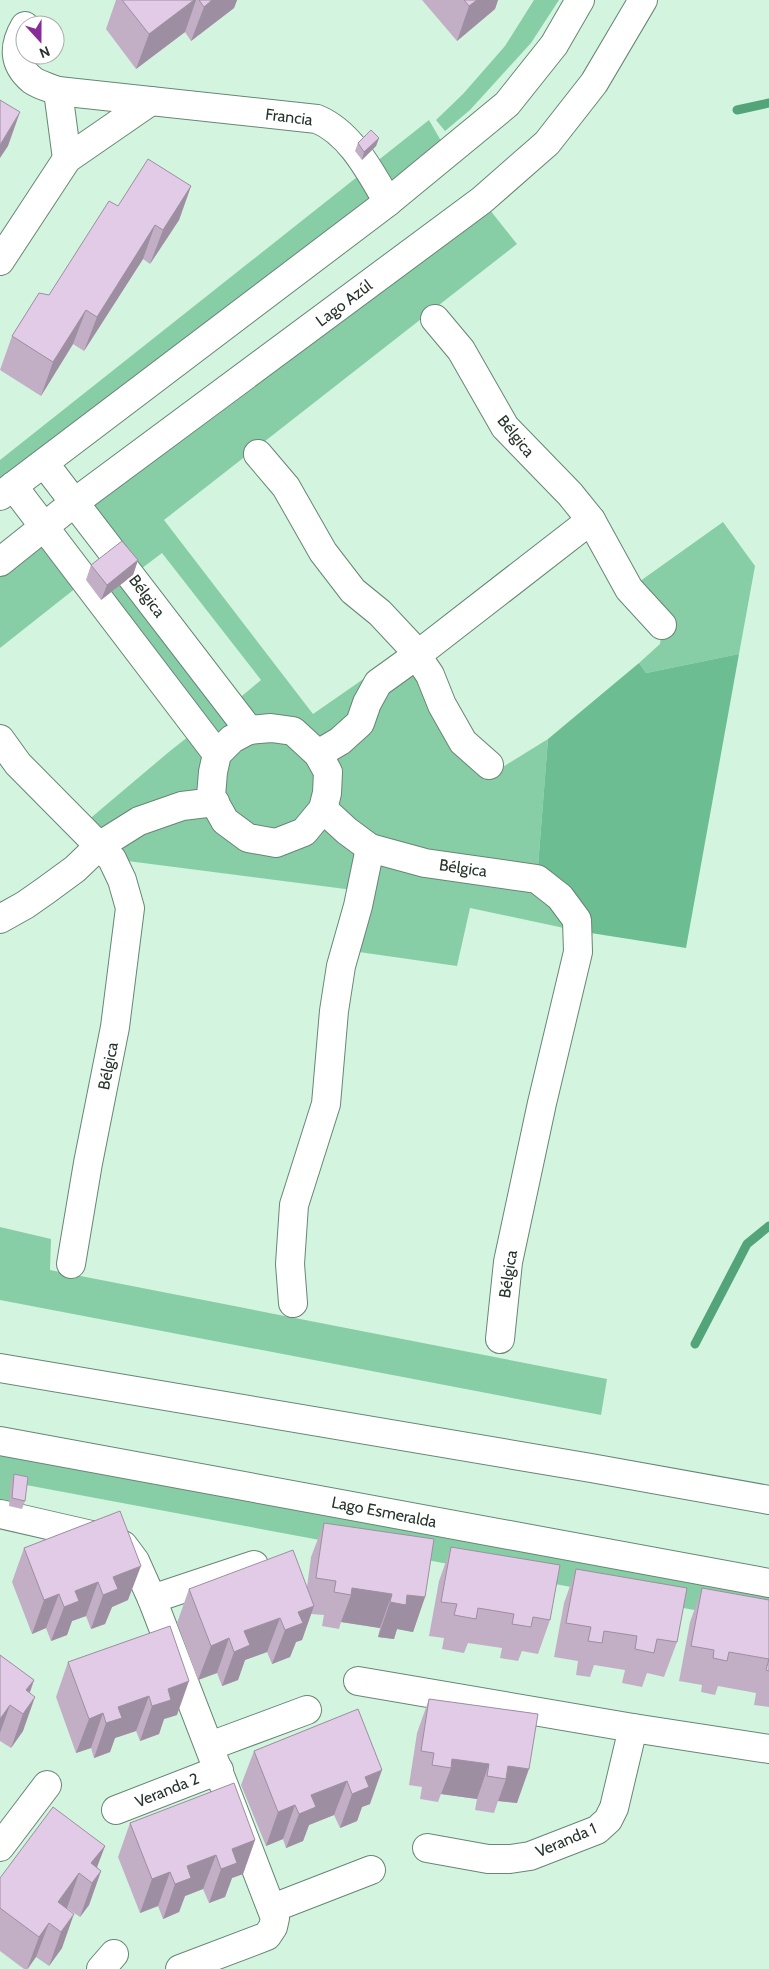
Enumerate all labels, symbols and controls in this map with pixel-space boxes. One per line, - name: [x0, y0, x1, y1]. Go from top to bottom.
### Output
- north arrow: [15, 15, 65, 65]
- text: N: [37, 42, 53, 62]
- street label: Francia: [264, 105, 314, 129]
- street label: Lago Azúl: [312, 276, 376, 330]
- street label: Bélgica: [493, 411, 539, 461]
- street label: Bélgica: [125, 571, 169, 621]
- street label: Bélgica: [438, 855, 488, 881]
- street label: Bélgica: [94, 1040, 122, 1091]
- street label: Bélgica: [495, 1248, 521, 1299]
- street label: Lago Esmeralda: [330, 1493, 438, 1532]
- street label: Veranda 2: [132, 1769, 202, 1811]
- street label: Veranda 1: [533, 1819, 599, 1861]

